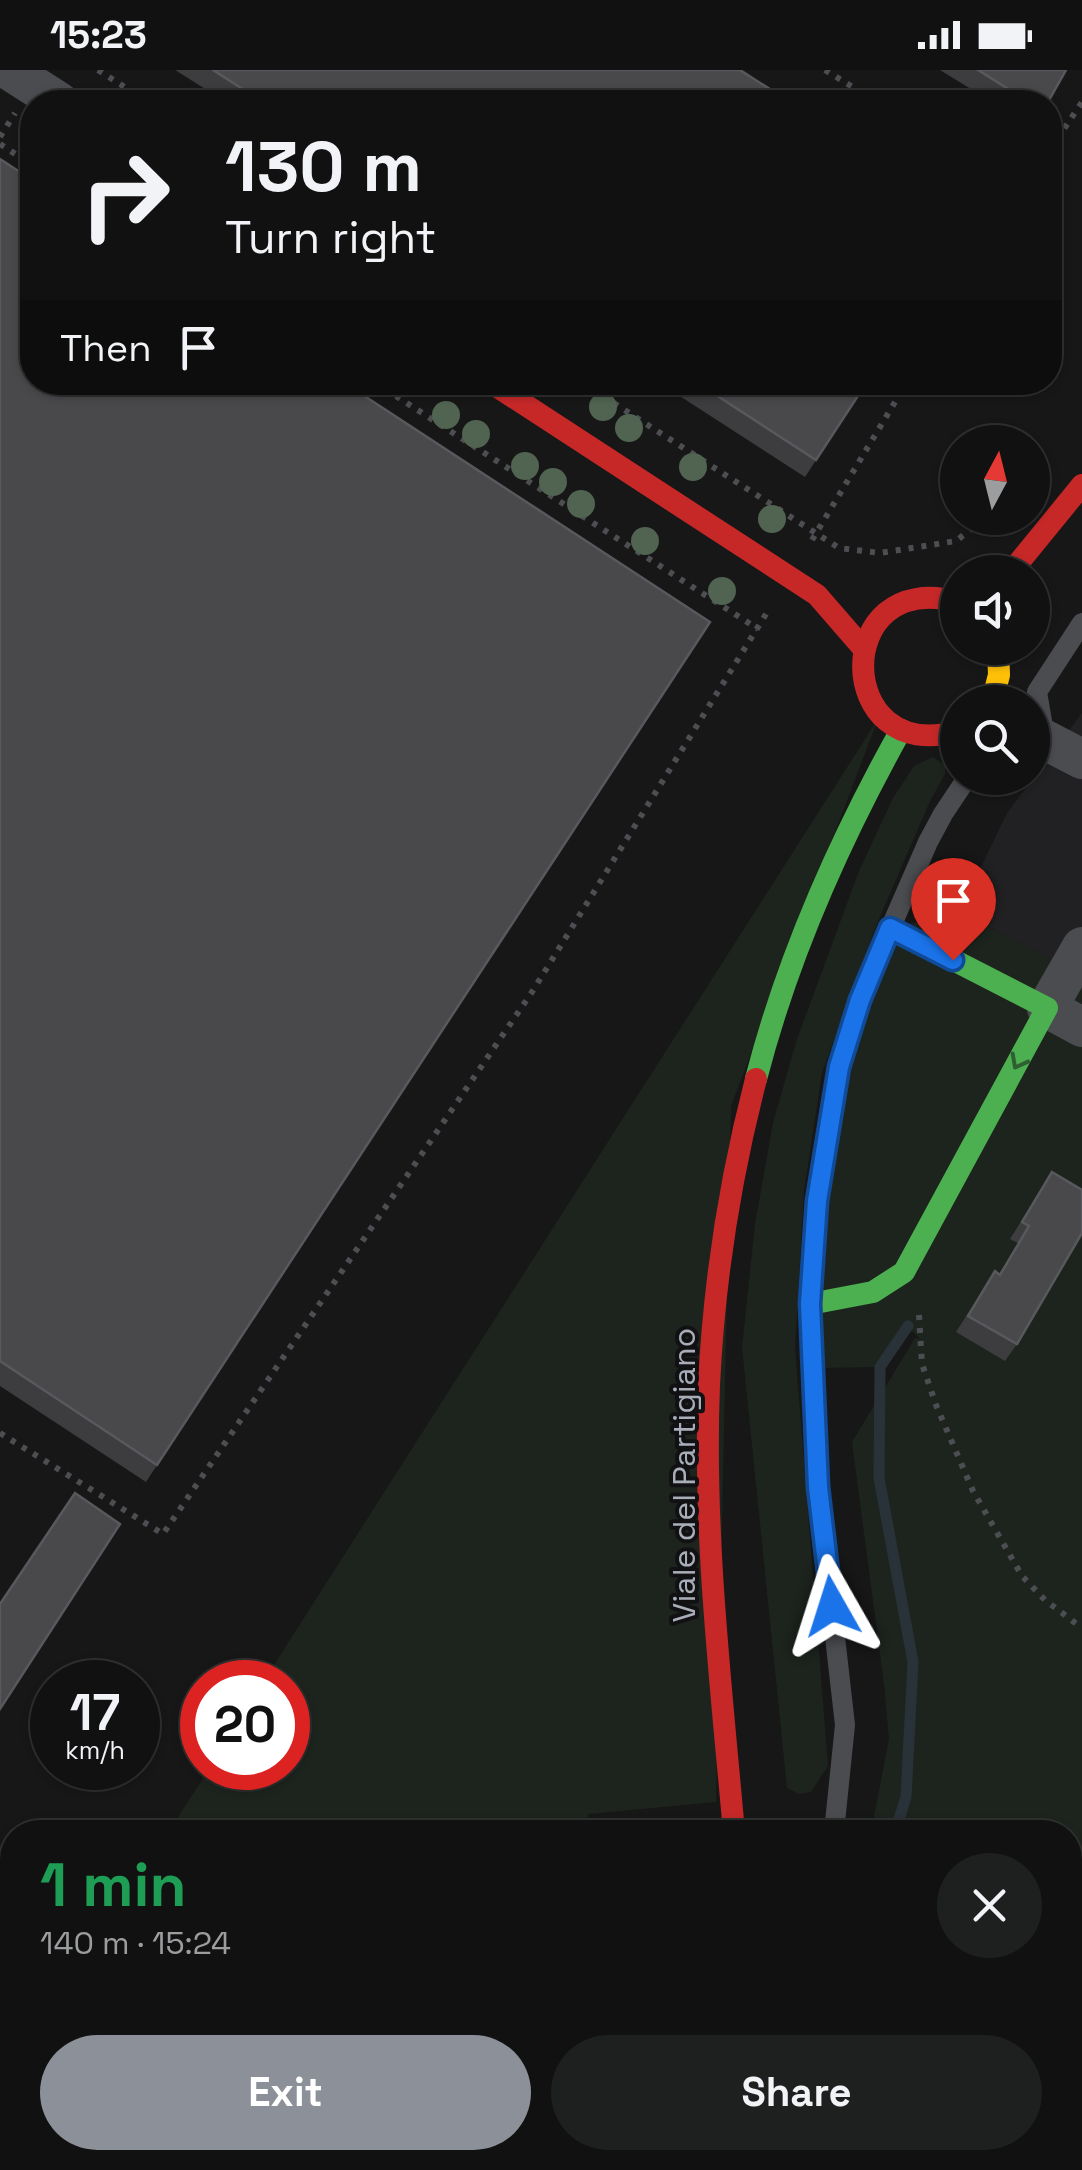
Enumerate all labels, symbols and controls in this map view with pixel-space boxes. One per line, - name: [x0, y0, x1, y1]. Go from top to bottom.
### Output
- text: 15:23: [50, 11, 147, 59]
- text: 130 m: [225, 122, 422, 211]
- icon: right: [60, 130, 190, 260]
- text: Turn right: [225, 209, 436, 266]
- icon: arrive: [171, 320, 226, 375]
- text: Then: [60, 324, 151, 372]
- north arrow: [940, 425, 1050, 535]
- map controls: [940, 425, 1050, 795]
- button: sound: [940, 555, 1050, 665]
- button: search: [940, 685, 1050, 795]
- pin: [911, 858, 996, 961]
- icon: arrive: [926, 873, 981, 928]
- one-way arrow: [1011, 1051, 1030, 1070]
- street label: Viale del Partigiano: [664, 1328, 704, 1622]
- position arrow: [780, 1554, 884, 1658]
- speed limit sign: 20: [180, 1660, 310, 1790]
- text: 17: [70, 1681, 120, 1745]
- text: km/h: [65, 1734, 125, 1766]
- text: 1 min: [40, 1847, 187, 1924]
- button: close: [937, 1853, 1042, 1958]
- text: 140 m · 15:24: [40, 1923, 231, 1963]
- button: Exit: [40, 2035, 531, 2150]
- button: Share: [551, 2035, 1042, 2150]

